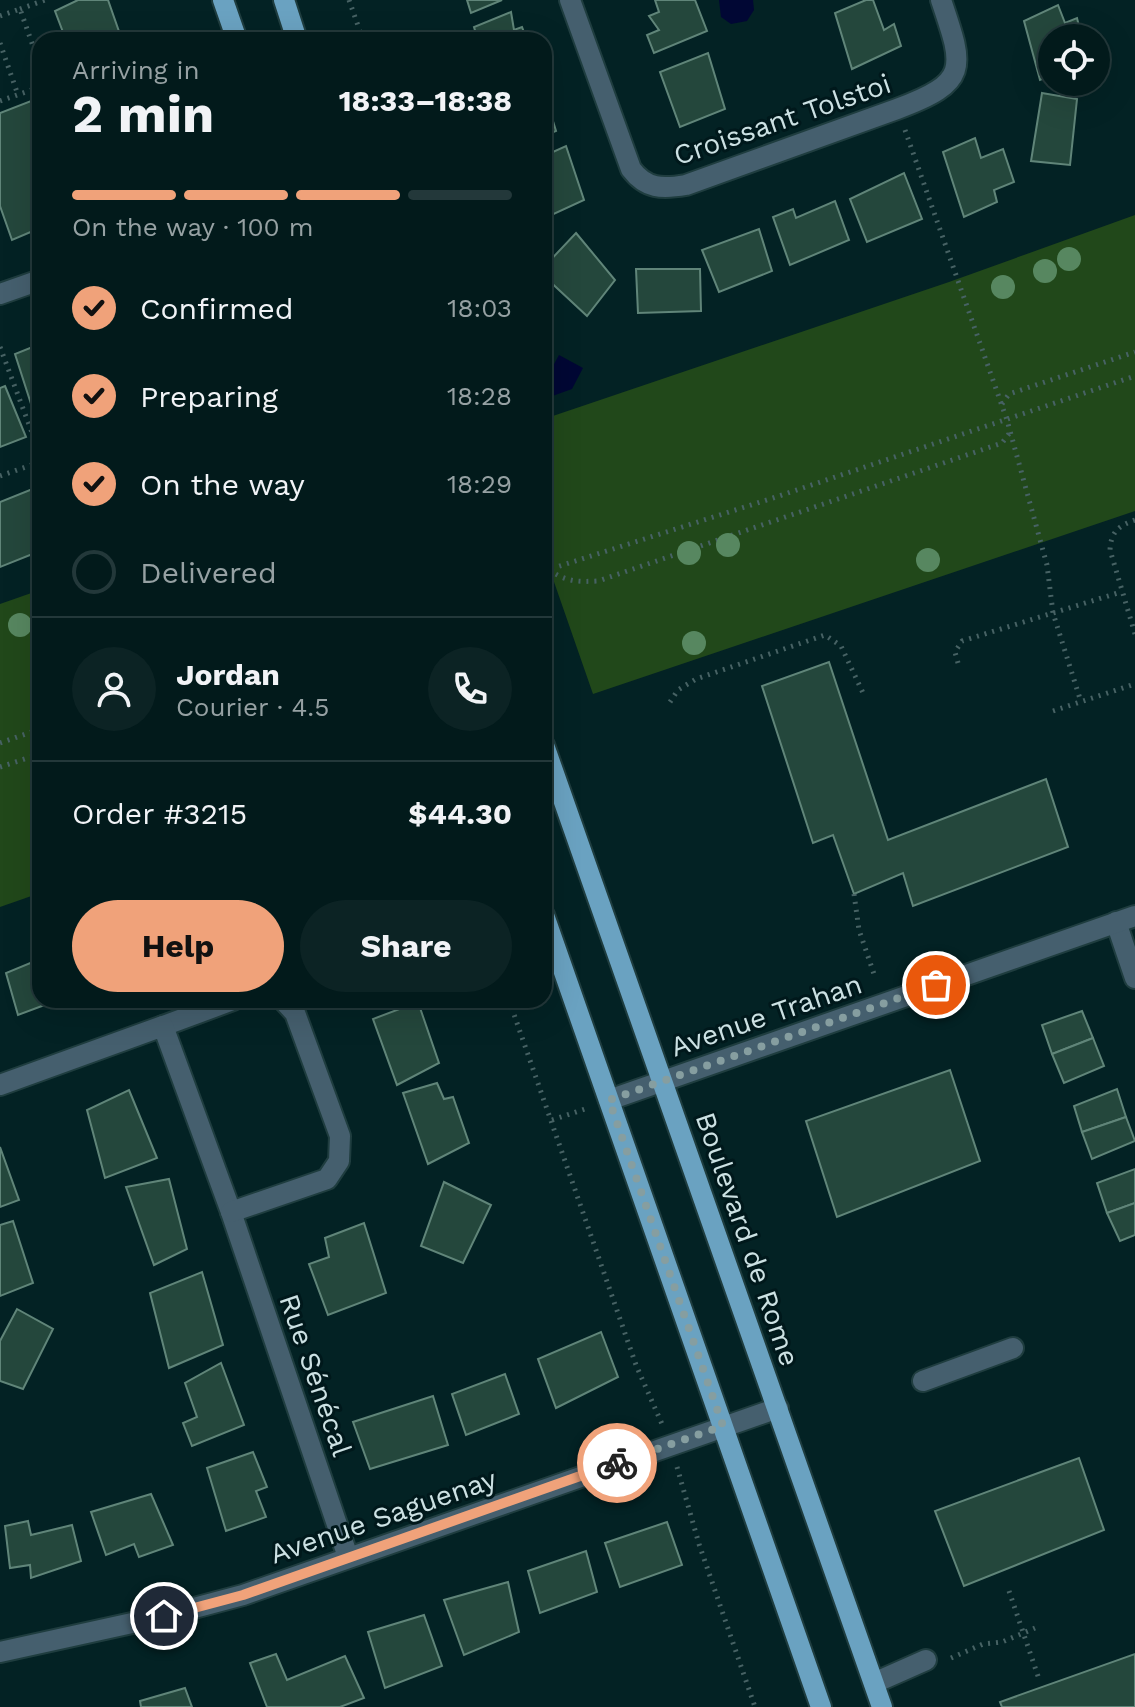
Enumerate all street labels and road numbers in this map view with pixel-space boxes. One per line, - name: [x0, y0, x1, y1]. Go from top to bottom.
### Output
- street label: Croissant Tolstoi: [669, 67, 895, 172]
- street label: Avenue Trahan: [666, 967, 866, 1064]
- street label: Boulevard de Rome: [689, 1108, 806, 1370]
- street label: Rue Sénécal: [272, 1290, 359, 1461]
- street label: Avenue Saguenay: [266, 1462, 501, 1571]

